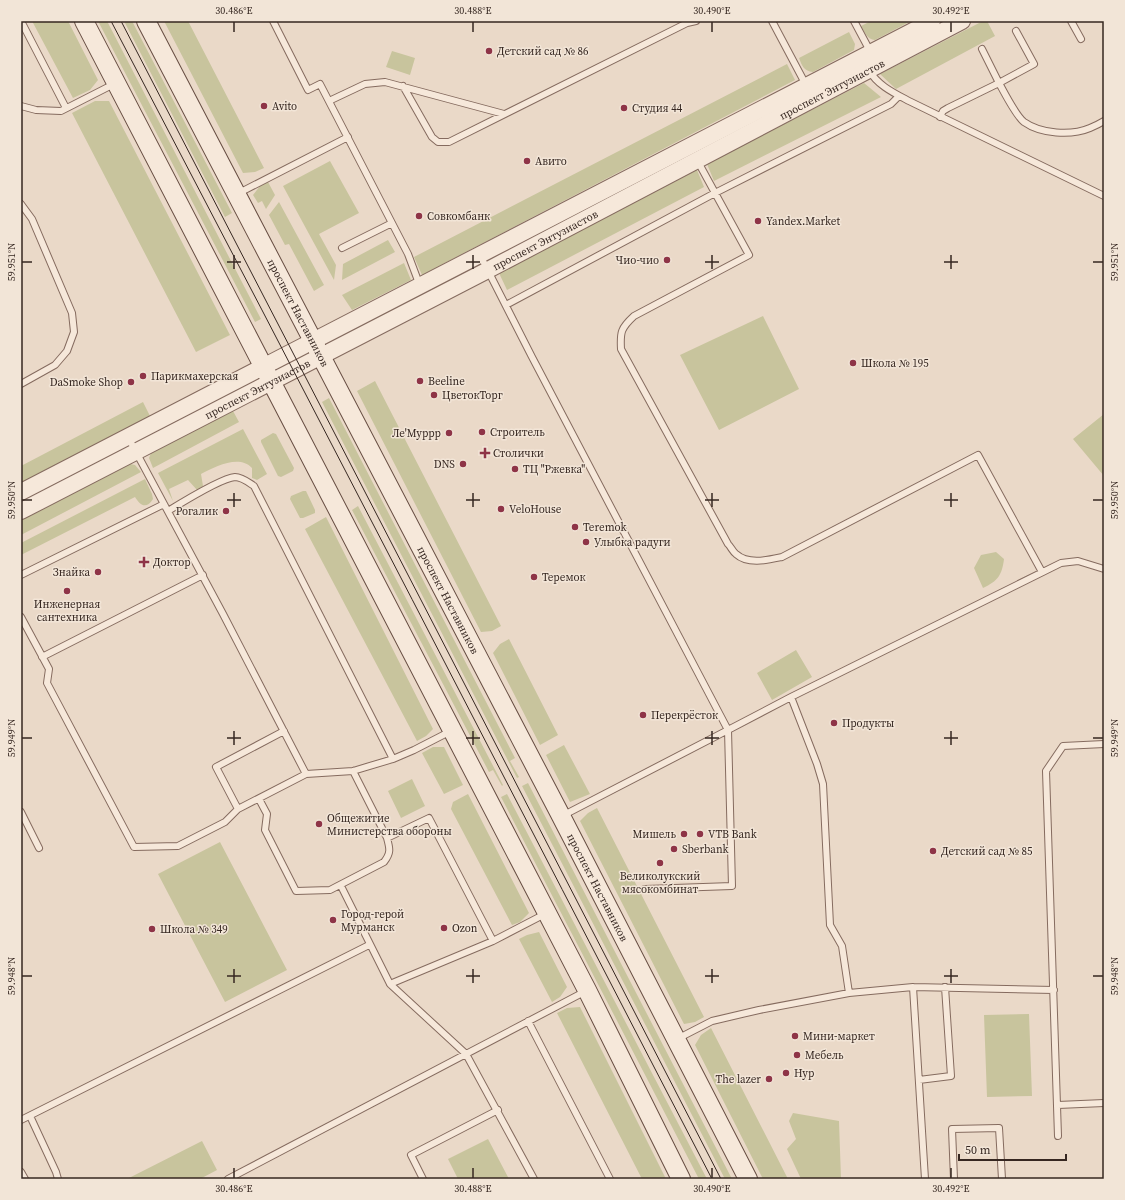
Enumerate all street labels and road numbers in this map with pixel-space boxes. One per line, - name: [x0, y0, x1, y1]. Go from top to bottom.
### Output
- street label: проспект Энтузиастов: [777, 55, 887, 123]
- street label: проспект Энтузиастов: [490, 206, 601, 274]
- street label: проспект Наставников: [264, 256, 333, 369]
- street label: проспект Энтузиастов: [202, 355, 313, 422]
- street label: проспект Наставников: [414, 543, 483, 657]
- street label: проспект Наставников: [564, 831, 632, 944]

